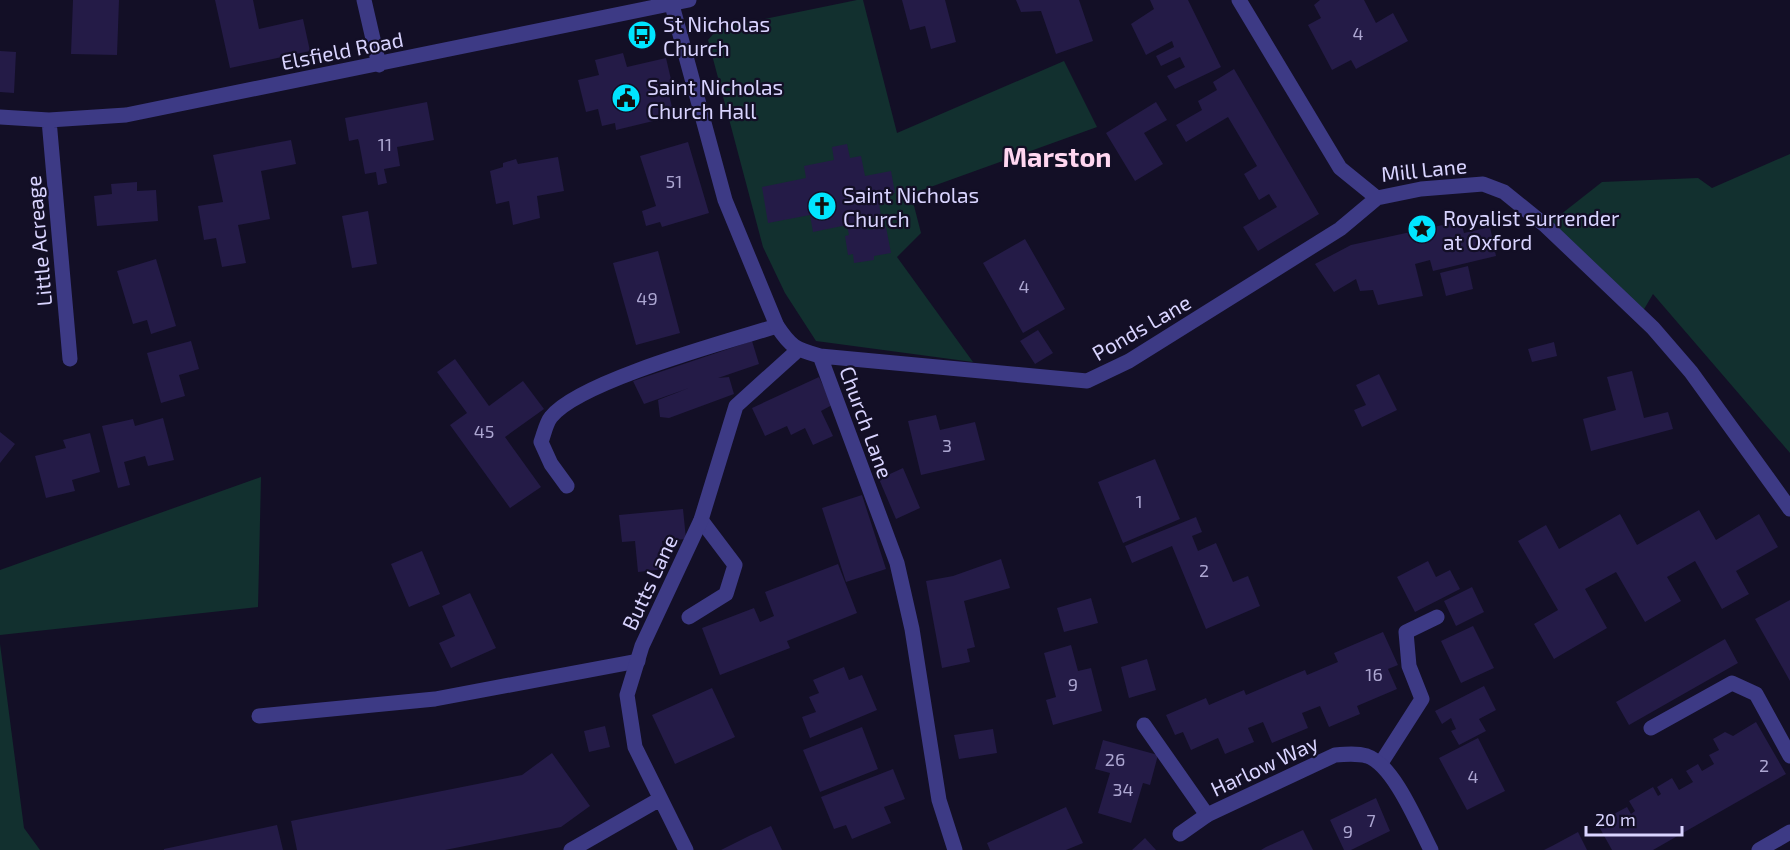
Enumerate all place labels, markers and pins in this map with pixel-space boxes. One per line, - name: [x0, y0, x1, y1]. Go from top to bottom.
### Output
- place label: St Nicholas Church: [663, 11, 770, 60]
- bus stop icon: St Nicholas Church: [626, 19, 658, 51]
- place label: Saint Nicholas Church Hall: [647, 74, 783, 123]
- public building icon: Saint Nicholas Church Hall: [610, 82, 642, 114]
- place label: Saint Nicholas Church: [843, 182, 979, 231]
- church icon: Saint Nicholas Church: [806, 190, 838, 222]
- place label: Royalist surrender at Oxford: [1443, 205, 1620, 254]
- place icon: Royalist surrender at Oxford: [1406, 213, 1438, 245]

